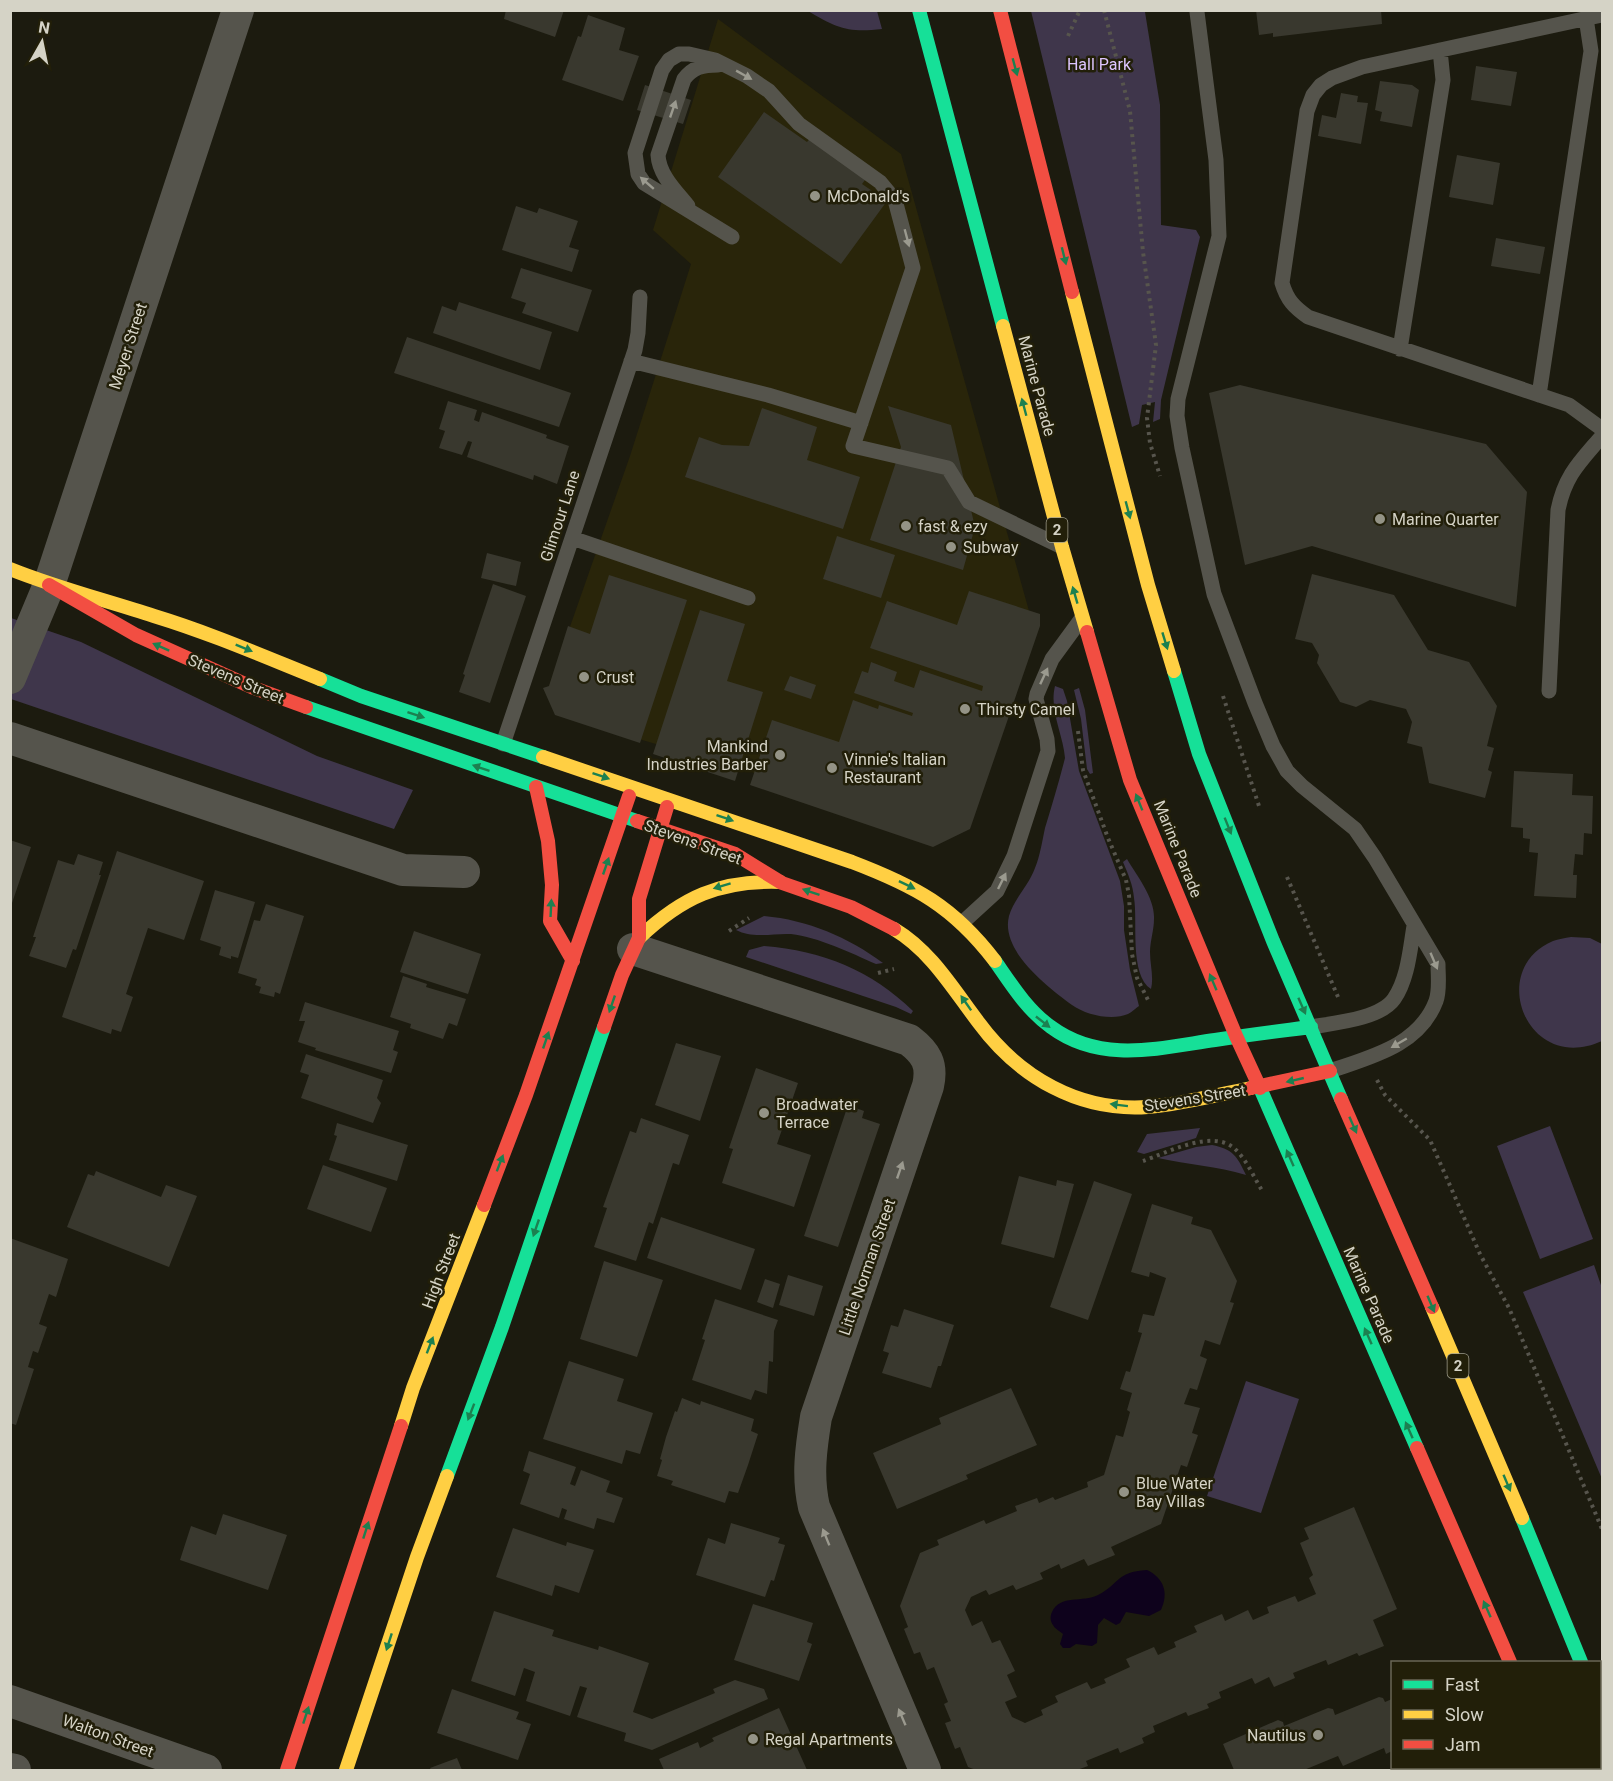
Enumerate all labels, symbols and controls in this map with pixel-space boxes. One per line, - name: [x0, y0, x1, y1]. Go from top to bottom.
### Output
- north arrow: [12, 12, 72, 72]
- text: N: [37, 17, 51, 38]
- park label: Hall Park: [1067, 55, 1132, 74]
- one-way arrow: [1011, 59, 1020, 77]
- one-way arrow: [736, 70, 753, 80]
- one-way arrow: [669, 100, 679, 118]
- one-way arrow: [639, 177, 655, 190]
- place label: McDonald's: [827, 187, 910, 206]
- marker: McDonald's: [808, 189, 822, 203]
- one-way arrow: [902, 229, 912, 247]
- one-way arrow: [1059, 247, 1069, 265]
- street label: Meyer Street: [105, 300, 151, 392]
- street label: Marine Parade: [1014, 334, 1060, 438]
- one-way arrow: [1018, 398, 1028, 417]
- street label: Glimour Lane: [536, 468, 584, 564]
- one-way arrow: [1124, 501, 1133, 519]
- place label: Marine Quarter: [1392, 510, 1499, 529]
- marker: Marine Quarter: [1373, 512, 1387, 526]
- place label: fast & ezy: [918, 517, 988, 536]
- road number: 2: [1046, 518, 1068, 542]
- marker: fast & ezy: [899, 519, 913, 533]
- place label: Subway: [963, 538, 1019, 557]
- marker: Subway: [944, 540, 958, 554]
- one-way arrow: [1070, 586, 1080, 605]
- one-way arrow: [1161, 632, 1170, 650]
- one-way arrow: [153, 642, 170, 651]
- one-way arrow: [236, 643, 254, 653]
- street label: Stevens Street: [185, 650, 287, 708]
- one-way arrow: [1039, 666, 1049, 684]
- place label: Crust: [596, 668, 634, 687]
- marker: Crust: [577, 670, 591, 684]
- place label: Thirsty Camel: [977, 700, 1075, 719]
- marker: Thirsty Camel: [958, 702, 972, 716]
- one-way arrow: [407, 710, 425, 720]
- place label: Mankind Industries Barber: [646, 737, 769, 774]
- marker: Mankind Industries Barber: [773, 748, 787, 762]
- place label: Vinnie's Italian Restaurant: [844, 750, 946, 787]
- marker: Vinnie's Italian Restaurant: [825, 761, 839, 775]
- one-way arrow: [472, 763, 490, 773]
- one-way arrow: [592, 772, 610, 782]
- one-way arrow: [1134, 792, 1144, 810]
- street label: Marine Parade: [1150, 798, 1206, 900]
- one-way arrow: [716, 814, 734, 823]
- street label: Stevens Street: [642, 816, 744, 868]
- one-way arrow: [1223, 817, 1233, 835]
- one-way arrow: [601, 857, 611, 875]
- one-way arrow: [998, 872, 1007, 889]
- one-way arrow: [899, 881, 916, 890]
- one-way arrow: [713, 882, 731, 891]
- one-way arrow: [802, 886, 820, 896]
- one-way arrow: [546, 899, 555, 918]
- one-way arrow: [1429, 952, 1439, 970]
- one-way arrow: [1208, 973, 1217, 991]
- one-way arrow: [607, 995, 617, 1013]
- one-way arrow: [961, 995, 972, 1011]
- one-way arrow: [1297, 997, 1307, 1015]
- one-way arrow: [1035, 1015, 1051, 1028]
- one-way arrow: [541, 1031, 551, 1049]
- one-way arrow: [1391, 1038, 1407, 1049]
- one-way arrow: [1286, 1075, 1304, 1085]
- street label: Stevens Street: [1143, 1081, 1247, 1115]
- place label: Broadwater Terrace: [776, 1095, 859, 1132]
- one-way arrow: [1109, 1100, 1128, 1110]
- marker: Broadwater Terrace: [757, 1106, 771, 1120]
- one-way arrow: [1349, 1116, 1358, 1134]
- one-way arrow: [1285, 1148, 1295, 1166]
- one-way arrow: [495, 1154, 505, 1172]
- one-way arrow: [895, 1161, 905, 1179]
- street label: Little Norman Street: [835, 1196, 899, 1338]
- one-way arrow: [530, 1219, 540, 1237]
- street label: High Street: [418, 1231, 464, 1311]
- street label: Marine Parade: [1339, 1244, 1399, 1346]
- one-way arrow: [1426, 1295, 1436, 1313]
- one-way arrow: [1363, 1327, 1373, 1345]
- one-way arrow: [425, 1336, 435, 1354]
- road number: 2: [1448, 1354, 1468, 1378]
- one-way arrow: [465, 1403, 475, 1421]
- one-way arrow: [1404, 1421, 1414, 1439]
- place label: Blue Water Bay Villas: [1136, 1474, 1213, 1511]
- one-way arrow: [1503, 1474, 1513, 1492]
- marker: Blue Water Bay Villas: [1117, 1485, 1131, 1499]
- one-way arrow: [362, 1521, 372, 1539]
- one-way arrow: [821, 1528, 830, 1546]
- one-way arrow: [1482, 1600, 1491, 1618]
- one-way arrow: [383, 1633, 393, 1651]
- legend: [1391, 1661, 1601, 1769]
- text: Fast: [1445, 1674, 1480, 1695]
- text: Slow: [1445, 1704, 1484, 1725]
- one-way arrow: [302, 1706, 311, 1724]
- one-way arrow: [897, 1707, 907, 1725]
- street label: Walton Street: [60, 1711, 156, 1761]
- place label: Nautilus: [1247, 1726, 1306, 1745]
- marker: Nautilus: [1311, 1728, 1325, 1742]
- place label: Regal Apartments: [765, 1730, 893, 1749]
- marker: Regal Apartments: [746, 1732, 760, 1746]
- text: Jam: [1445, 1734, 1481, 1755]

